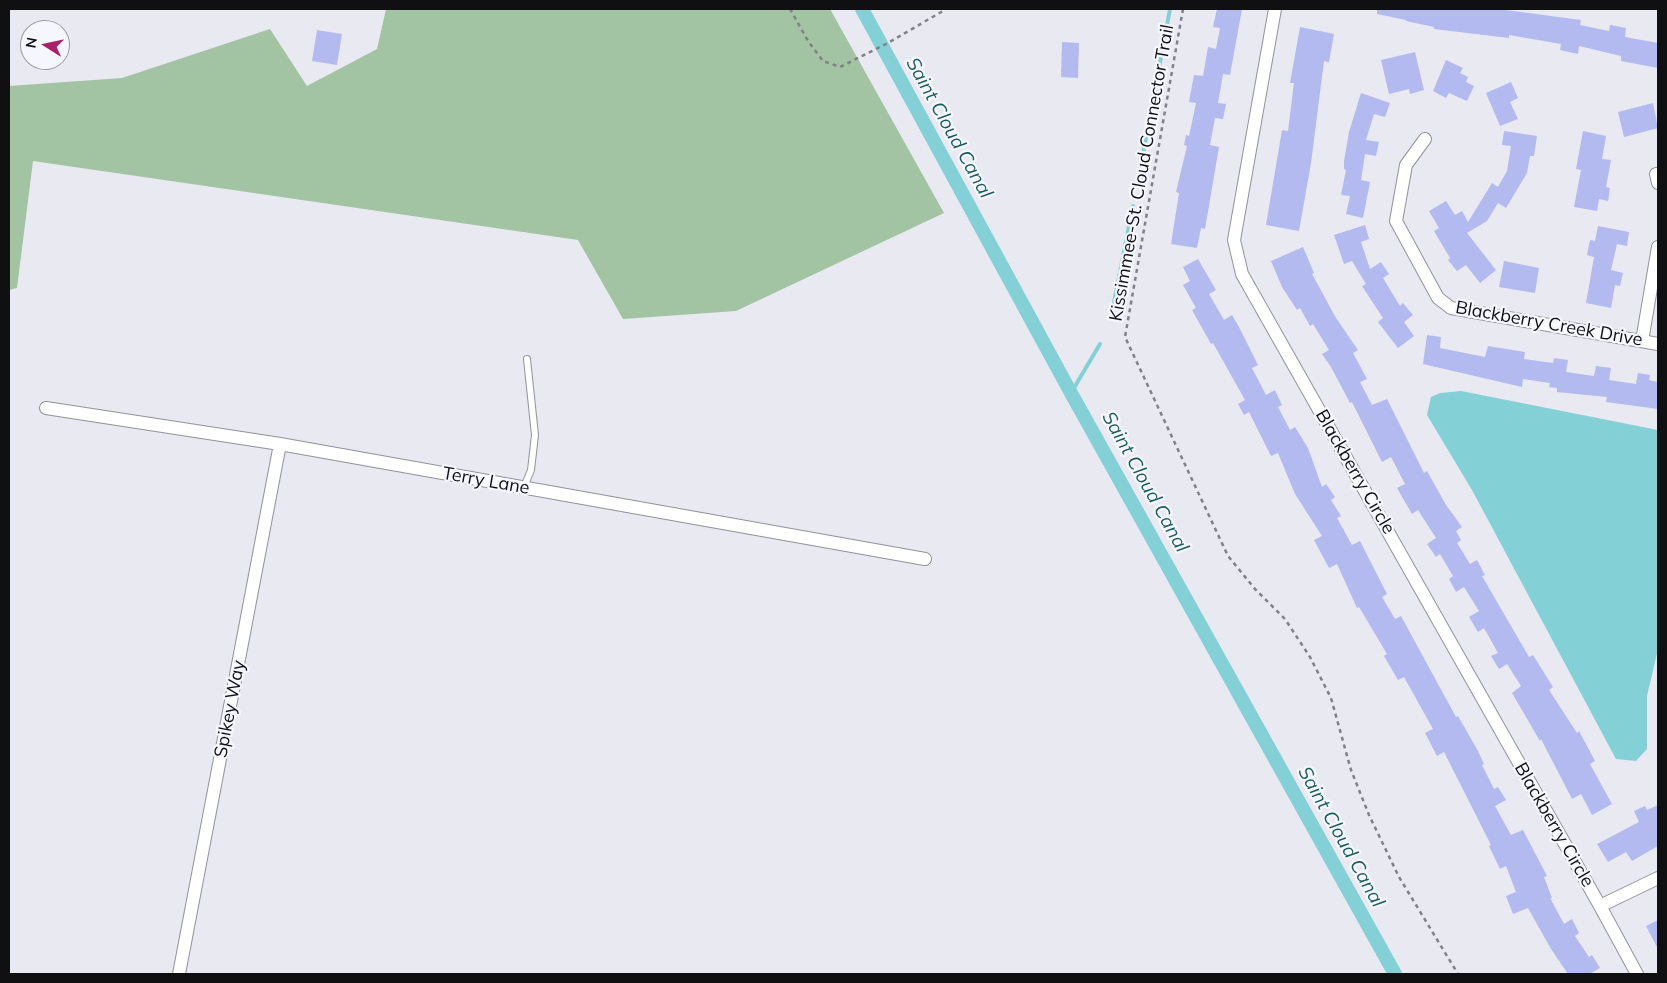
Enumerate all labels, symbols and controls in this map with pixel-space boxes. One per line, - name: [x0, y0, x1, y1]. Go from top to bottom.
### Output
- north arrow: [20, 20, 70, 70]
- street label: Kissimmee-St. Cloud Connector Trail: [1105, 23, 1179, 323]
- text: N: [21, 36, 41, 49]
- water label: Saint Cloud Canal: [901, 54, 997, 202]
- street label: Blackberry Creek Drive: [1454, 297, 1644, 351]
- street label: Blackberry Circle: [1311, 406, 1399, 538]
- water label: Saint Cloud Canal: [1097, 408, 1193, 556]
- street label: Terry Lane: [441, 463, 531, 499]
- street label: Spikey Way: [210, 659, 250, 759]
- street label: Blackberry Circle: [1510, 759, 1598, 891]
- water label: Saint Cloud Canal: [1293, 763, 1389, 911]

